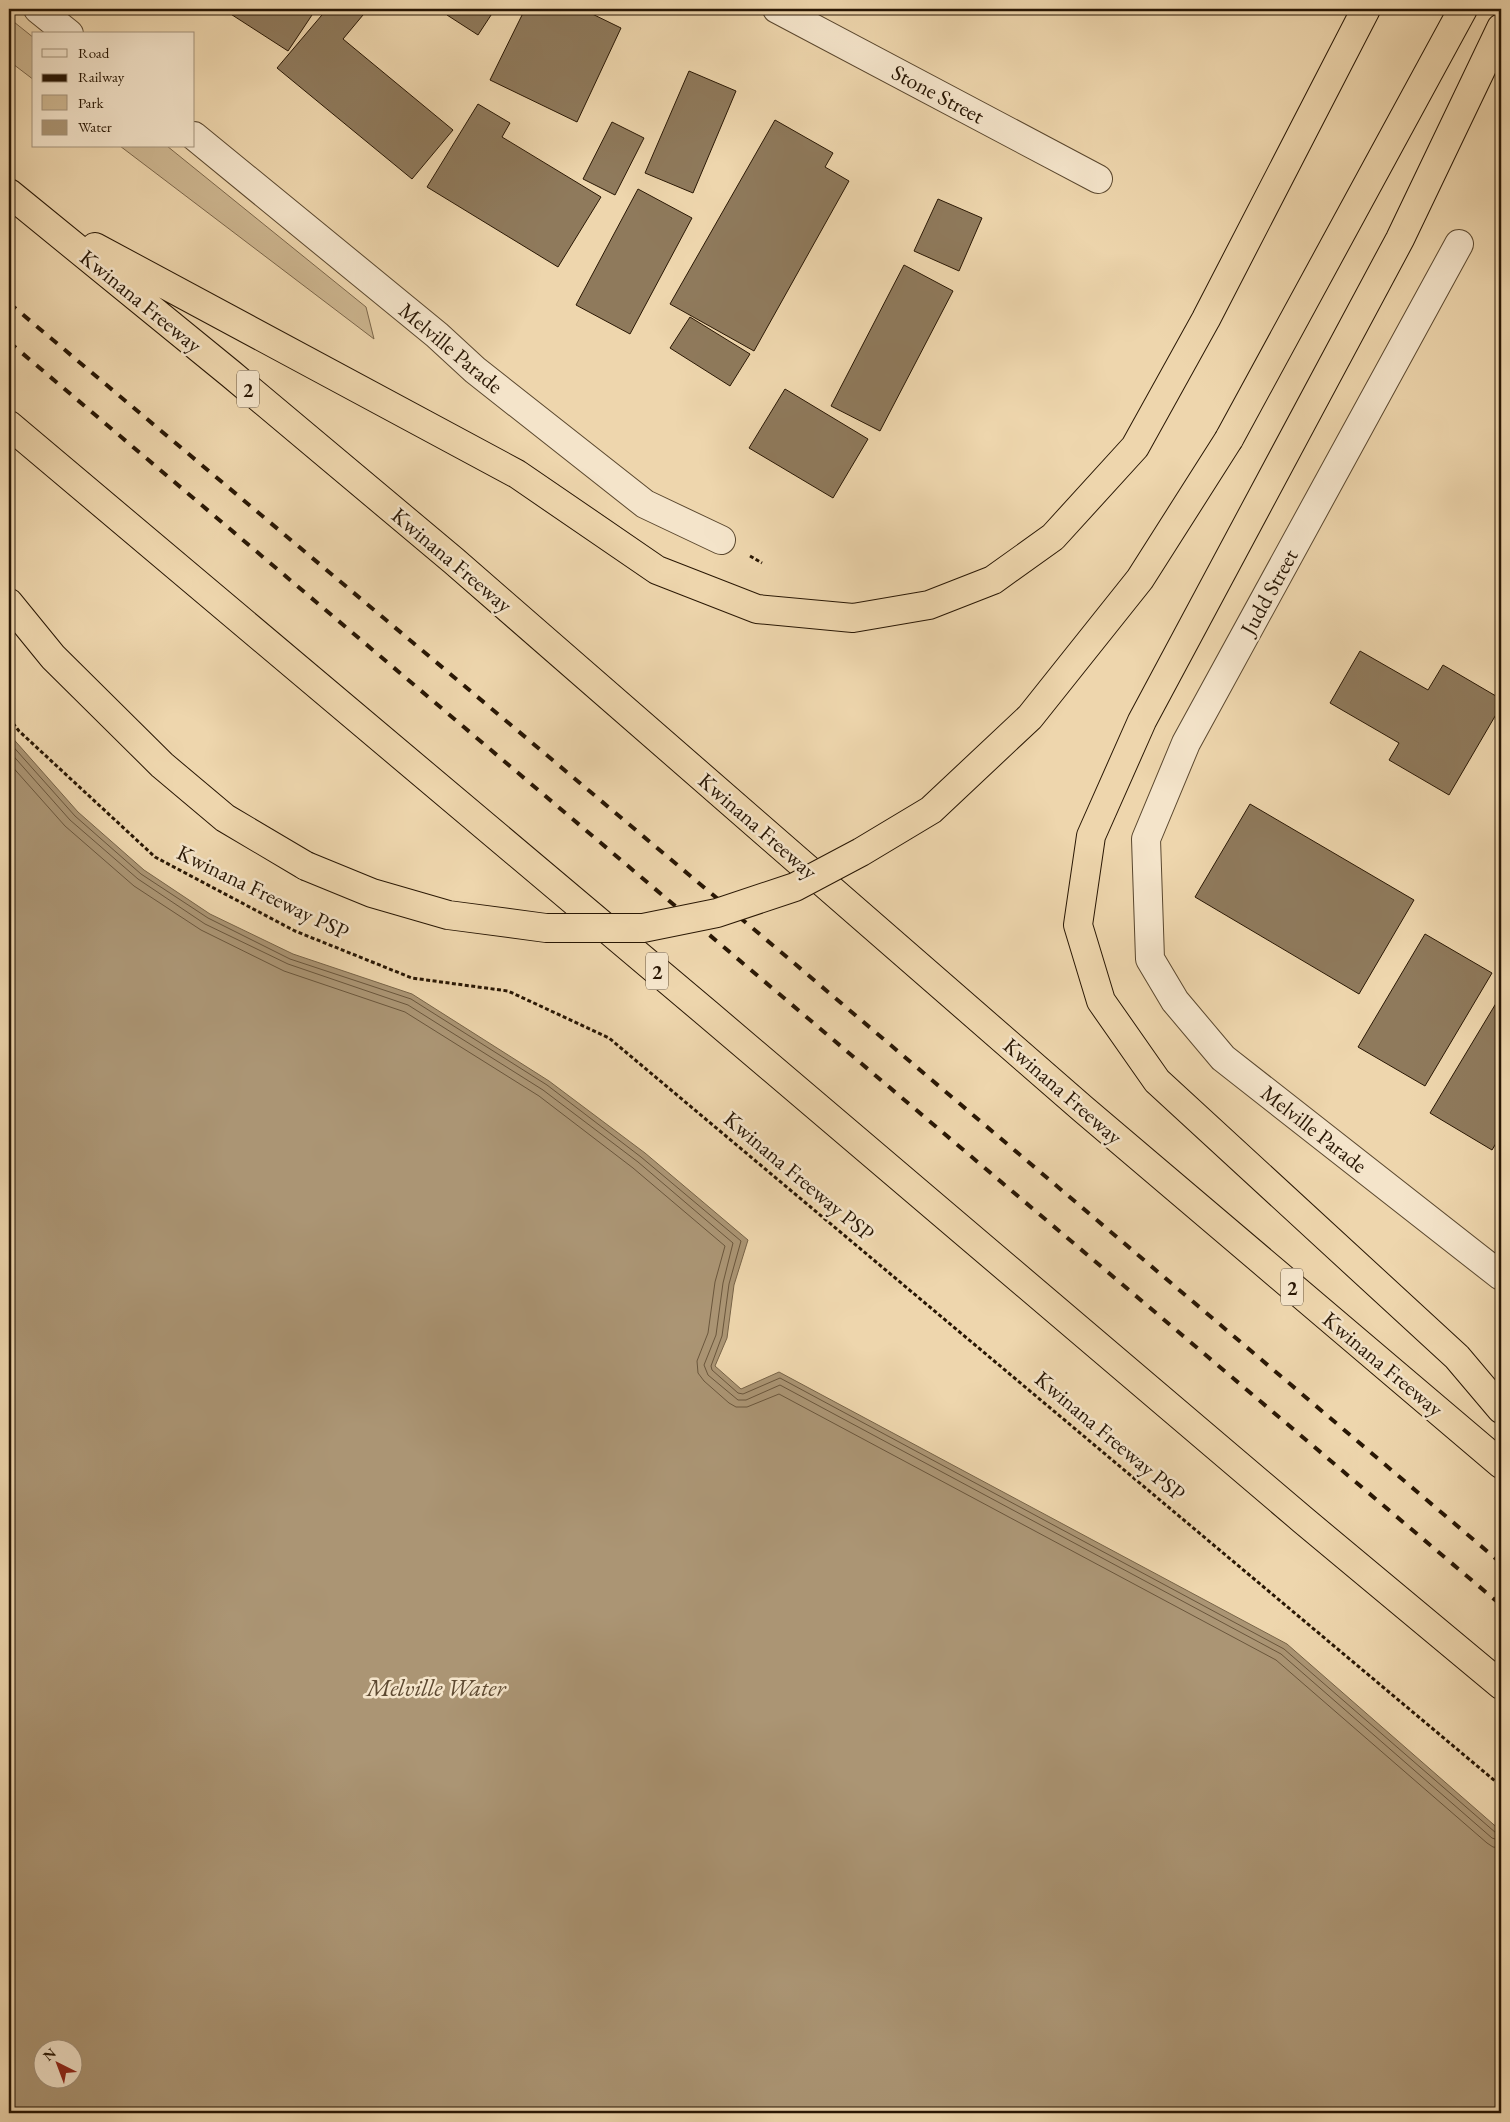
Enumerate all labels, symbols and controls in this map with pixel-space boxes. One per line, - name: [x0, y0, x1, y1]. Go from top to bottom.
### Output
- legend: [32, 32, 195, 148]
- text: Road: [78, 43, 110, 62]
- street label: Stone Street: [887, 57, 989, 131]
- text: Railway: [78, 67, 125, 86]
- text: Park: [78, 93, 105, 112]
- text: Water: [78, 117, 112, 136]
- street label: Kwinana Freeway: [74, 243, 208, 359]
- street label: Melville Parade: [393, 296, 509, 400]
- road number: 2: [237, 370, 259, 408]
- street label: Kwinana Freeway: [386, 501, 519, 619]
- street label: Judd Street: [1233, 544, 1305, 642]
- street label: Kwinana Freeway: [692, 766, 824, 886]
- street label: Kwinana Freeway PSP: [172, 838, 354, 946]
- road number: 2: [646, 952, 668, 989]
- street label: Kwinana Freeway: [997, 1031, 1129, 1151]
- street label: Melville Parade: [1255, 1078, 1373, 1180]
- street label: Kwinana Freeway PSP: [718, 1104, 880, 1248]
- road number: 2: [1281, 1268, 1303, 1305]
- street label: Kwinana Freeway: [1317, 1305, 1450, 1423]
- street label: Kwinana Freeway PSP: [1029, 1364, 1191, 1508]
- water label: Melville Water: [364, 1672, 508, 1703]
- north arrow: [32, 2040, 82, 2090]
- text: N: [39, 2043, 60, 2065]

